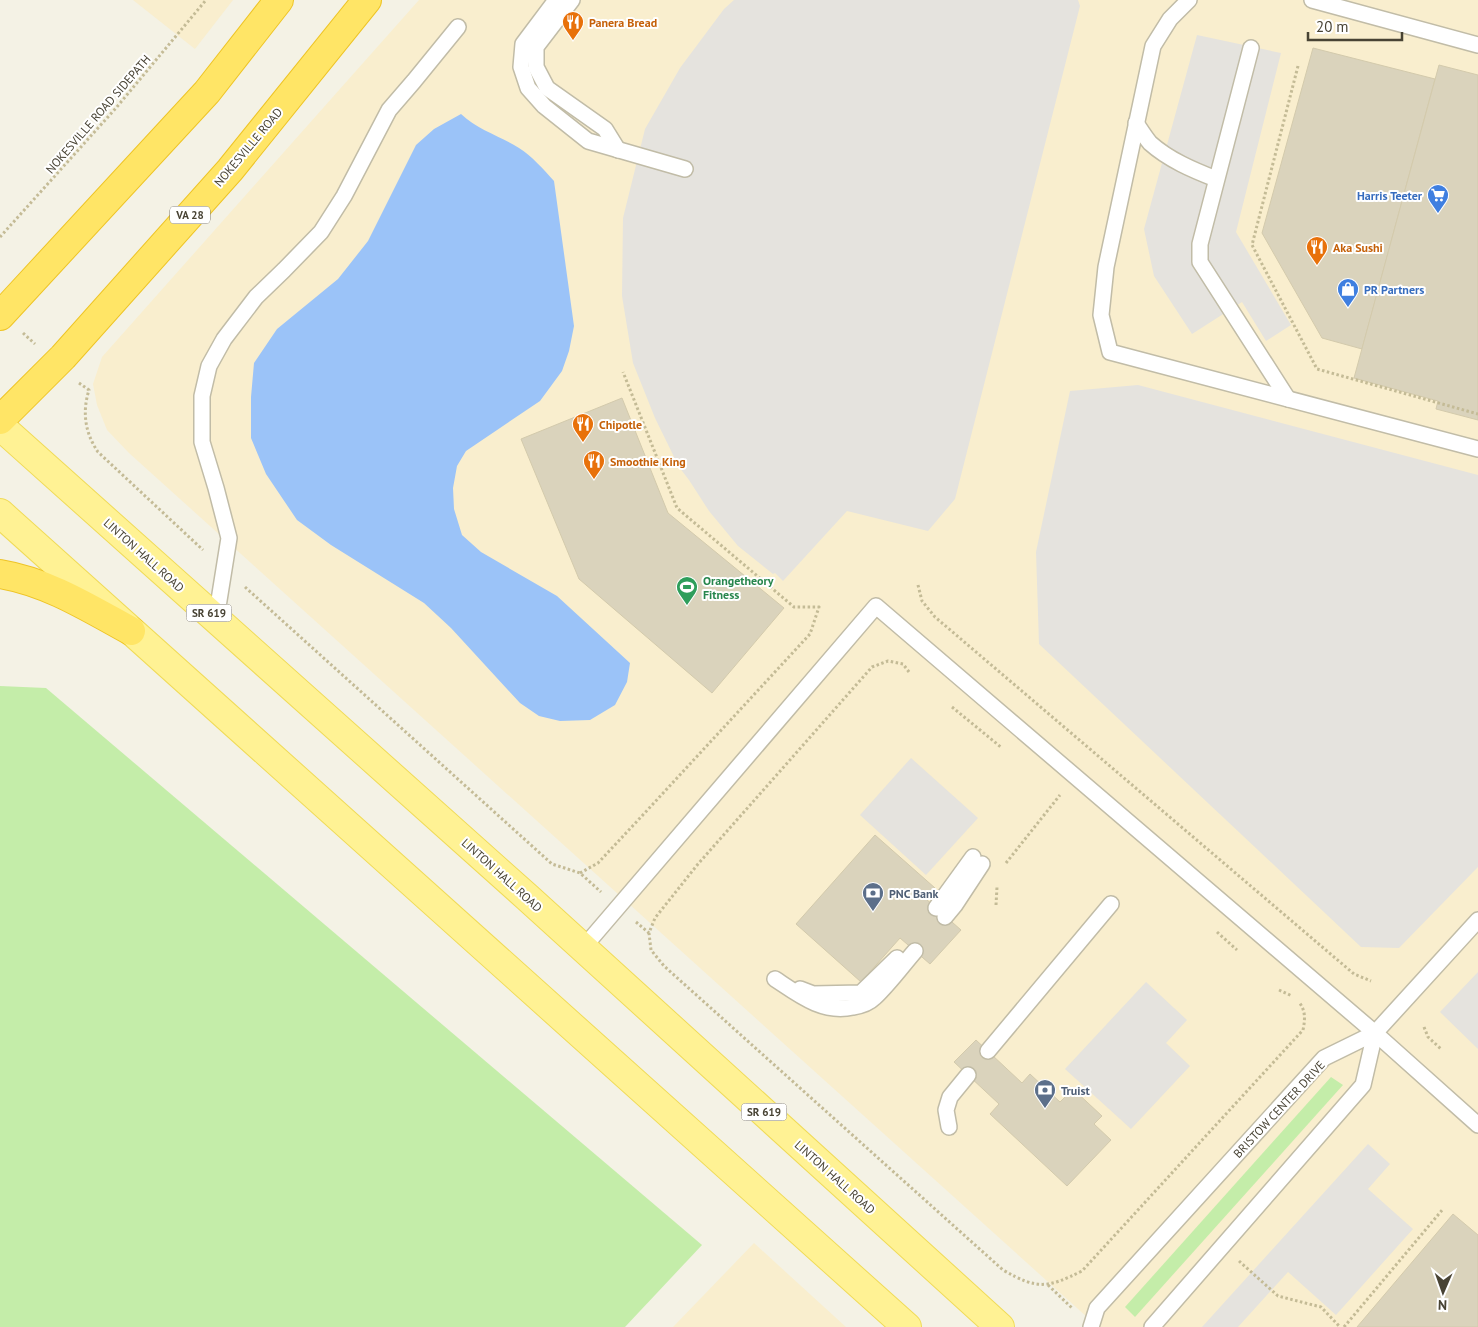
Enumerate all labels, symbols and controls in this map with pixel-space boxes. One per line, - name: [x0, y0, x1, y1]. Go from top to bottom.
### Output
- restaurant icon: Panera Bread: [561, 10, 585, 41]
- scale bar: [1308, 10, 1402, 42]
- place label: Panera Bread: [589, 15, 657, 30]
- text: 20 m: [1316, 17, 1349, 36]
- street label: NOKESVILLE ROAD SIDEPATH: [42, 52, 154, 176]
- street label: NOKESVILLE ROAD: [211, 104, 285, 189]
- supermarket icon: Harris Teeter: [1426, 183, 1450, 214]
- place label: Harris Teeter: [1357, 188, 1423, 203]
- road number: VA 28: [170, 206, 210, 224]
- restaurant icon: Aka Sushi: [1305, 235, 1329, 266]
- place label: Aka Sushi: [1333, 240, 1383, 255]
- shop icon: PR Partners: [1336, 277, 1360, 308]
- place label: PR Partners: [1364, 282, 1424, 297]
- restaurant icon: Chipotle: [571, 412, 595, 443]
- place label: Chipotle: [599, 417, 642, 432]
- restaurant icon: Smoothie King: [582, 449, 606, 480]
- place label: Smoothie King: [610, 454, 686, 469]
- street label: LINTON HALL ROAD: [101, 515, 187, 595]
- place label: Orangetheory Fitness: [703, 573, 774, 602]
- sports icon: Orangetheory Fitness: [675, 575, 699, 606]
- road number: SR 619: [186, 604, 232, 622]
- street label: LINTON HALL ROAD: [459, 835, 545, 915]
- bank icon: PNC Bank: [861, 881, 885, 912]
- place label: PNC Bank: [889, 886, 939, 901]
- street label: BRISTOW CENTER DRIVE: [1230, 1057, 1328, 1161]
- bank icon: Truist: [1033, 1078, 1057, 1109]
- place label: Truist: [1061, 1083, 1091, 1098]
- road number: SR 619: [742, 1104, 786, 1120]
- street label: LINTON HALL ROAD: [792, 1137, 878, 1217]
- north arrow: [1418, 1267, 1468, 1317]
- text: N: [1438, 1296, 1447, 1314]

